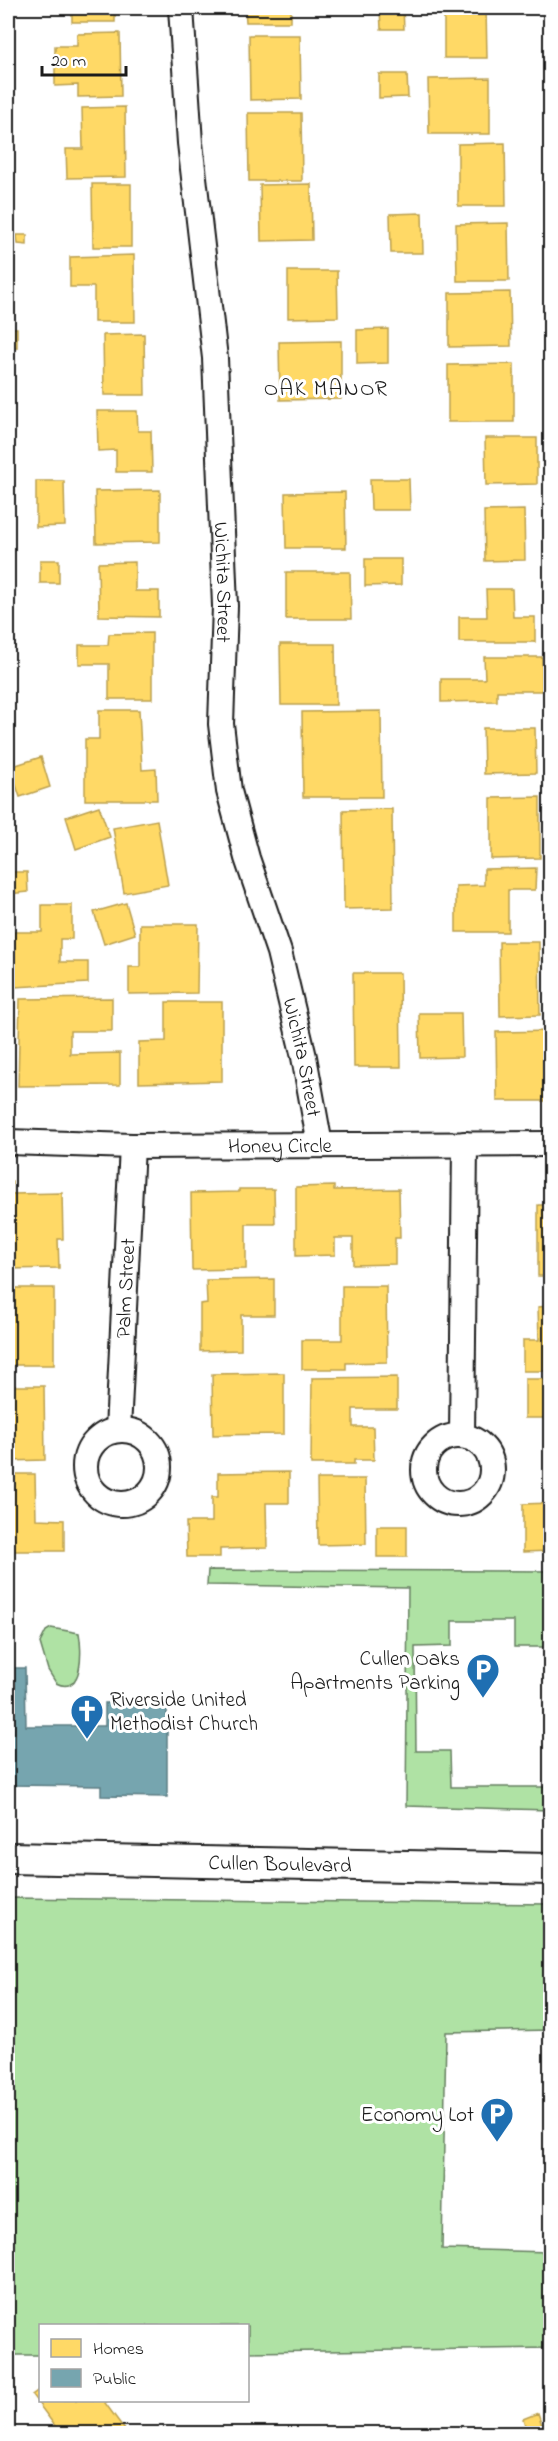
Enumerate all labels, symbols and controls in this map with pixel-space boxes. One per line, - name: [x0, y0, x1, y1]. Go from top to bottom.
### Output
- scale bar: [42, 39, 126, 77]
- text: 20 m: [51, 49, 86, 75]
- district label: OAK MANOR: [264, 374, 388, 406]
- street label: Wichita Street: [205, 521, 238, 643]
- street label: Wichita Street: [273, 995, 328, 1119]
- street label: Honey Circle: [228, 1132, 333, 1164]
- street label: Palm Street: [110, 1237, 144, 1339]
- place label: Cullen Oaks Apartments Parking: [290, 1645, 460, 1701]
- parking icon: Cullen Oaks Apartments Parking: [465, 1652, 501, 1699]
- place label: Riverside United Methodist Church: [110, 1686, 258, 1740]
- church icon: Riverside United Methodist Church: [69, 1693, 105, 1740]
- street label: Cullen Boulevard: [208, 1849, 352, 1882]
- parking icon: Economy Lot: [479, 2096, 515, 2143]
- place label: Economy Lot: [361, 2101, 474, 2133]
- legend: [39, 2324, 249, 2402]
- text: Homes: [93, 2337, 144, 2363]
- text: Public: [93, 2367, 136, 2393]

